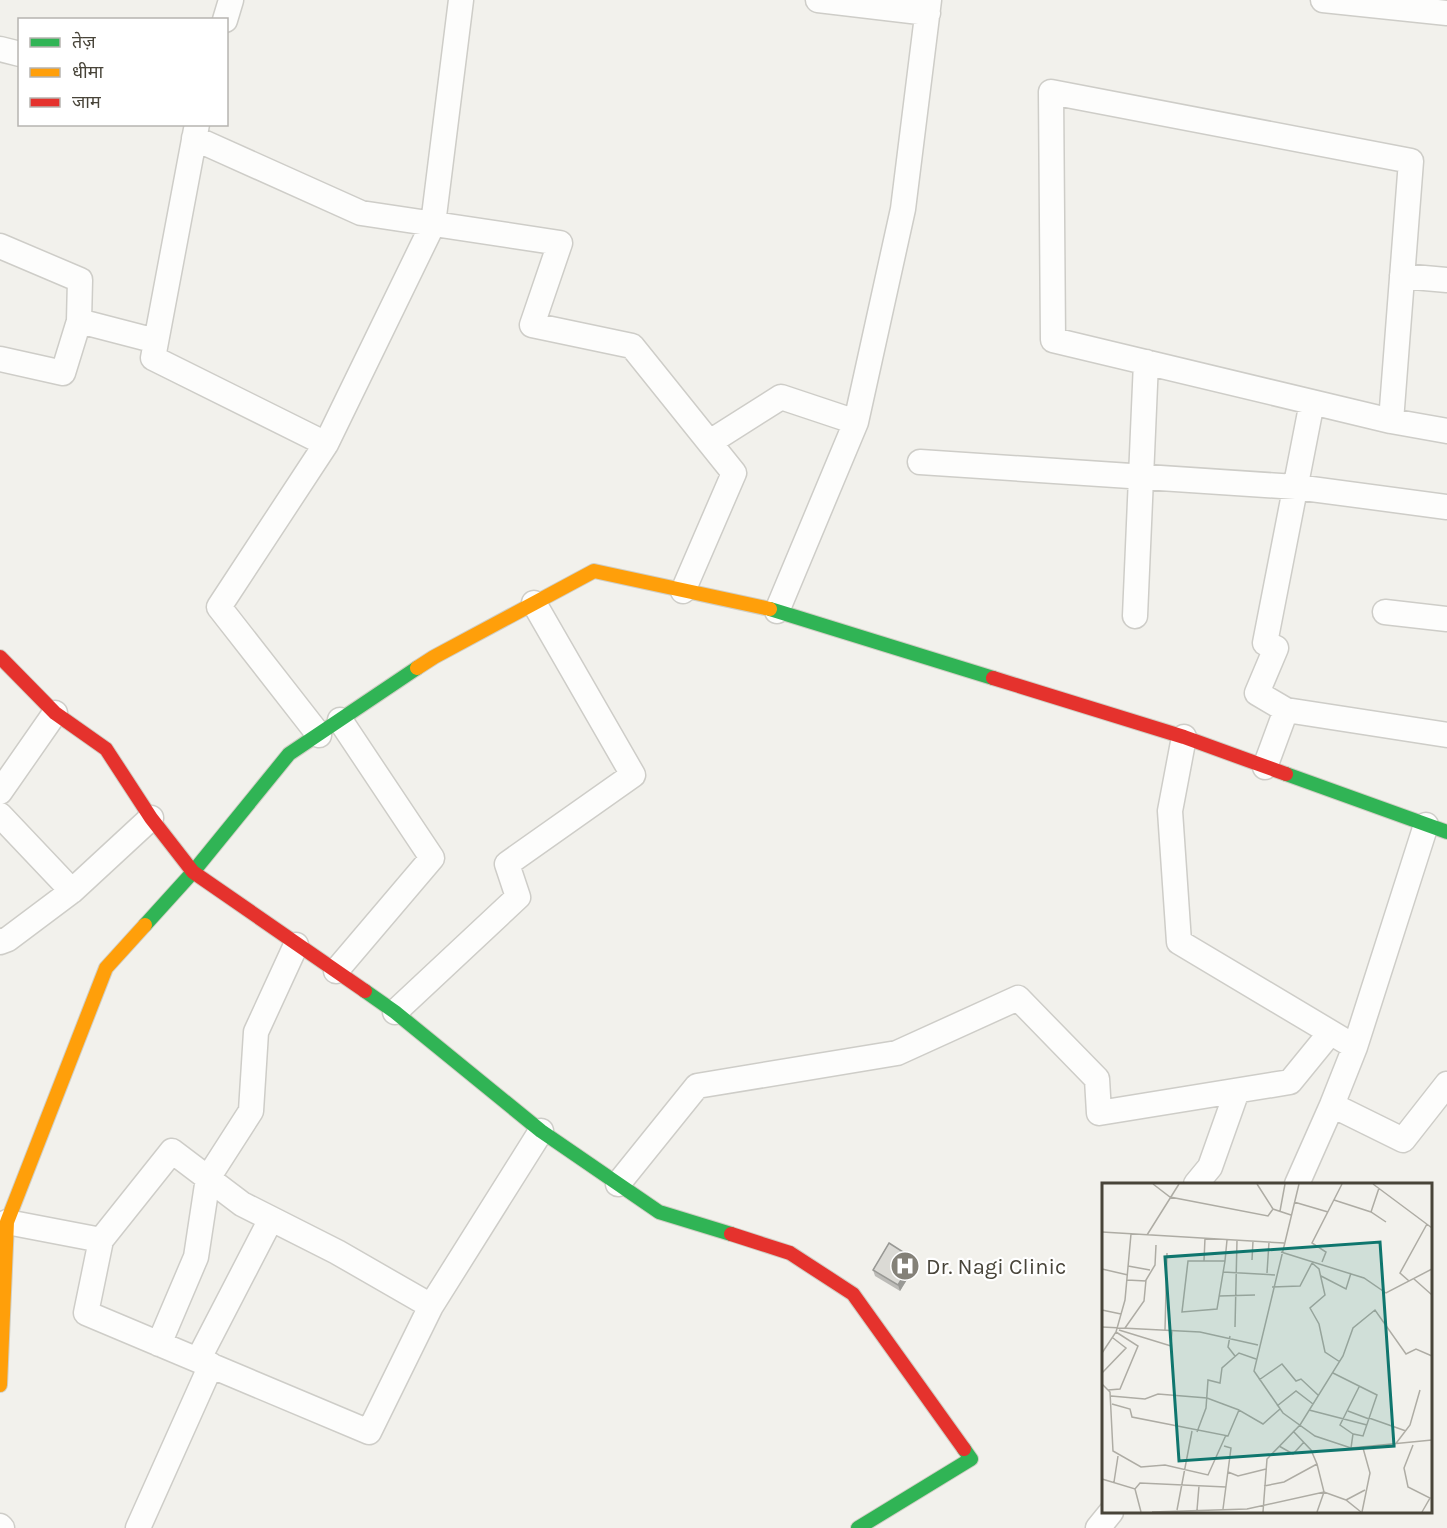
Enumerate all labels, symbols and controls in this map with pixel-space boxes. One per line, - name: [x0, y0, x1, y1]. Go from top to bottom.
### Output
- legend: [18, 18, 228, 126]
- text: तेज़: [72, 31, 96, 53]
- text: धीमा: [72, 61, 103, 83]
- text: जाम: [72, 91, 102, 113]
- inset map: [1102, 1183, 1432, 1513]
- hospital icon: Dr. Nagi Clinic: [889, 1250, 921, 1282]
- place label: Dr. Nagi Clinic: [926, 1254, 1066, 1280]

